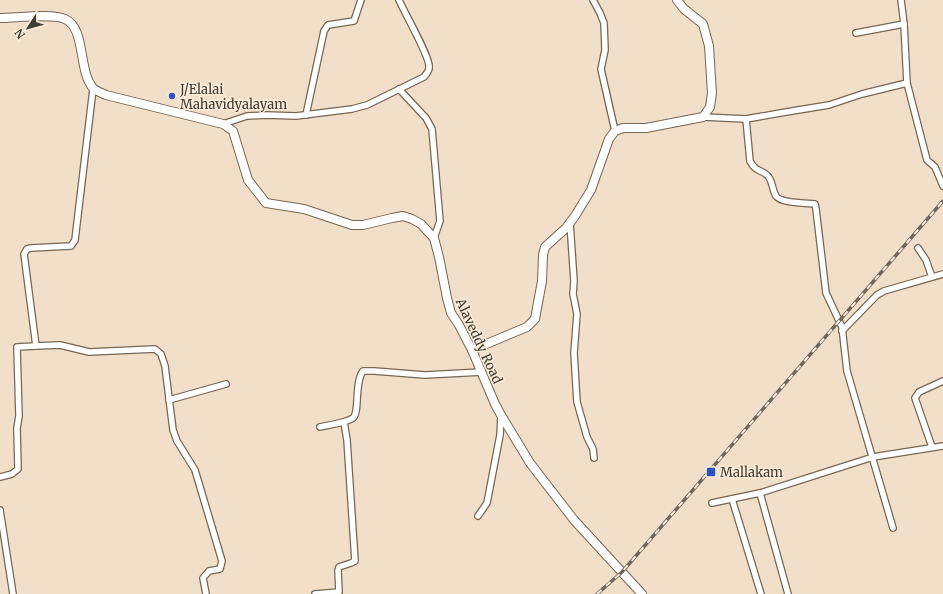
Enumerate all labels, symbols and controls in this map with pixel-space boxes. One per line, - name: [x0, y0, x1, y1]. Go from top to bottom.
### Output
- north arrow: [8, 8, 48, 48]
- text: N: [12, 26, 28, 42]
- place label: J/Elalai Mahavidyalayam: [179, 81, 287, 113]
- marker: J/Elalai Mahavidyalayam: [167, 91, 177, 101]
- street label: Alaveddy Road: [451, 295, 506, 387]
- place label: Mallakam: [720, 464, 783, 481]
- marker: Mallakam: [705, 466, 717, 478]

